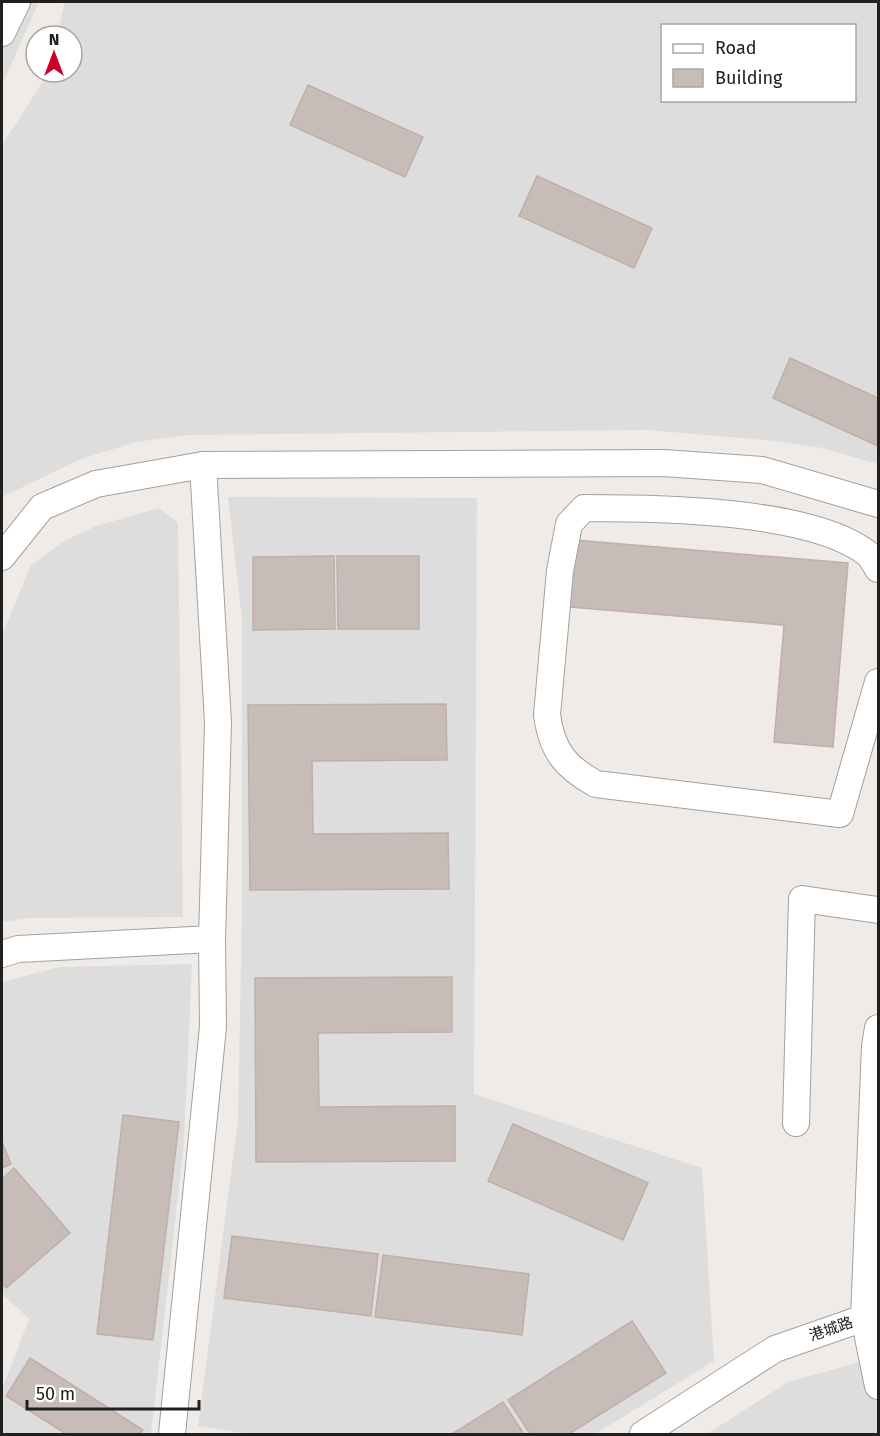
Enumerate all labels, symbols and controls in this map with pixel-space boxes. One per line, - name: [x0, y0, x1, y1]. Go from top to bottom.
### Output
- north arrow: [24, 24, 84, 84]
- legend: [661, 24, 856, 102]
- text: N: [49, 30, 59, 49]
- text: Road: [715, 37, 757, 59]
- text: Building: [715, 67, 783, 89]
- street label: 港城路: [807, 1313, 855, 1345]
- scale bar: [27, 1373, 200, 1411]
- text: 50 m: [36, 1383, 75, 1405]

